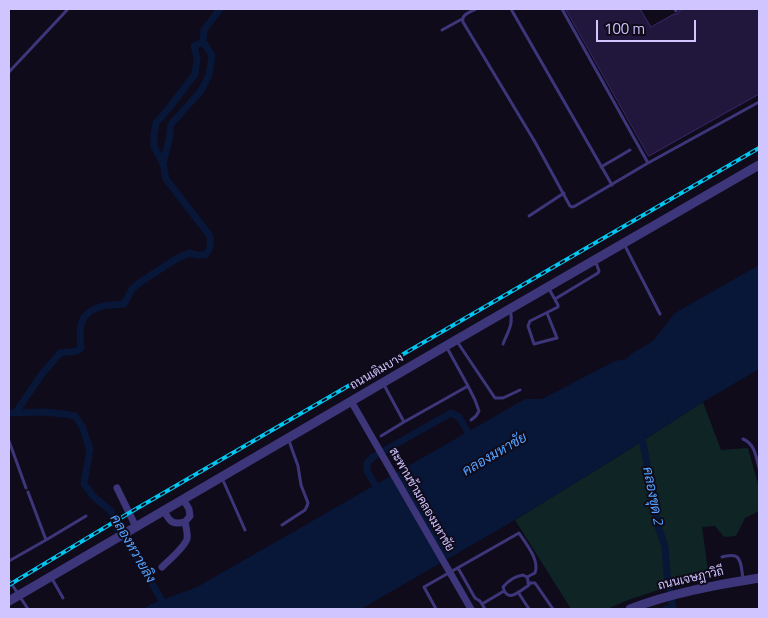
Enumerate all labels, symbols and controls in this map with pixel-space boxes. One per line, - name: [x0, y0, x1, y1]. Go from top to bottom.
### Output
- scale bar: [598, 10, 698, 42]
- text: 100 m: [604, 17, 645, 40]
- street label: ถนนเดิมบาง: [348, 351, 406, 393]
- water label: คลองมหาชัย: [460, 430, 530, 480]
- street label: สะพานข้ามคลองมหาชัย: [385, 446, 457, 554]
- water label: คลองขุด 2: [638, 466, 666, 526]
- water label: คลองหวายลิง: [106, 512, 158, 586]
- street label: ถนนเจษฎาวิถี: [657, 564, 725, 594]

